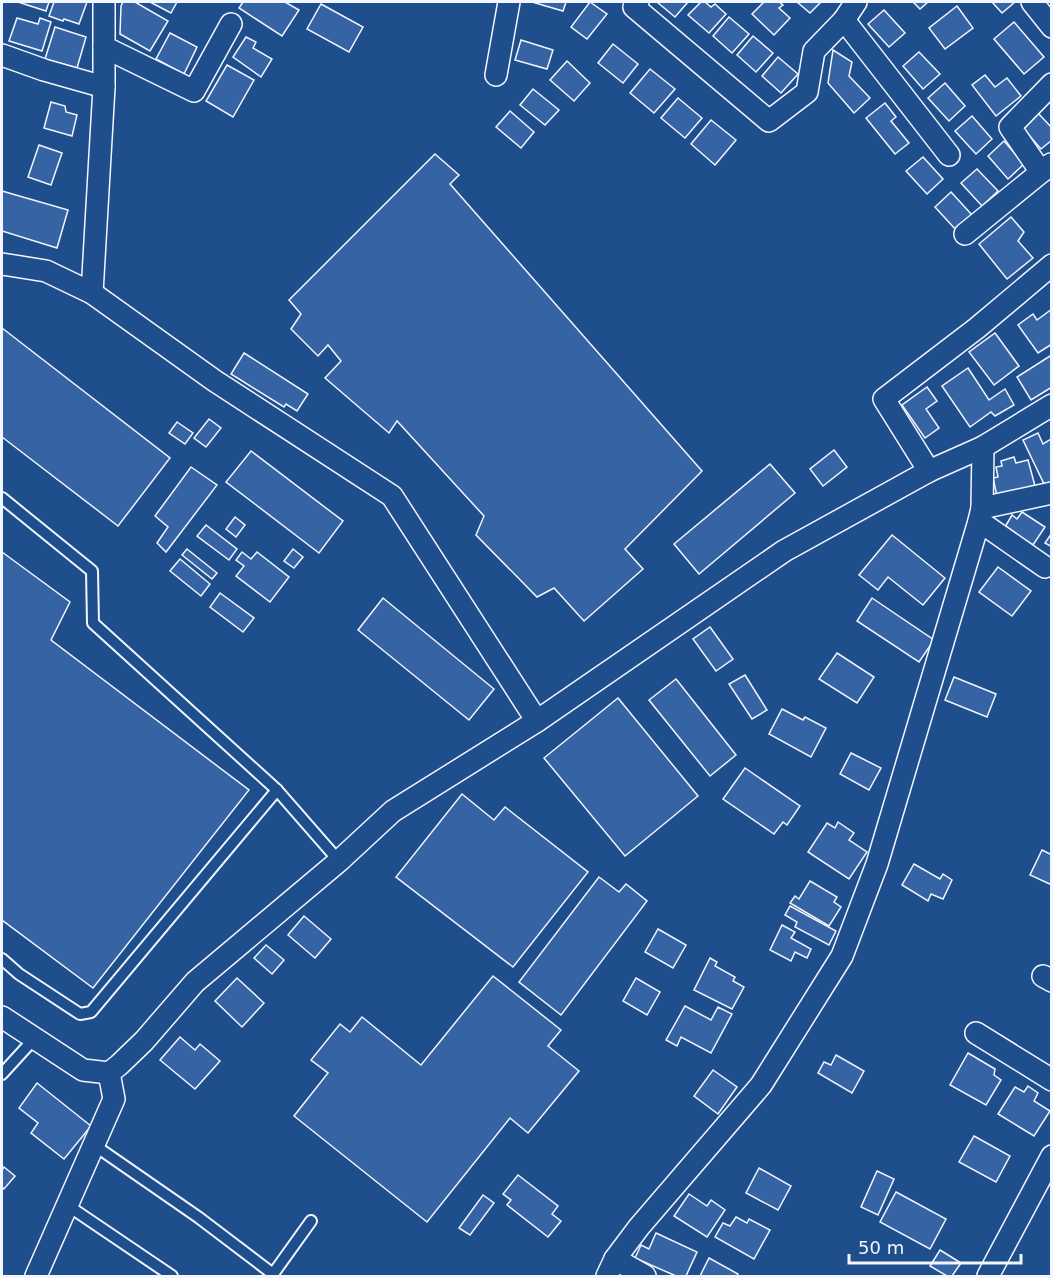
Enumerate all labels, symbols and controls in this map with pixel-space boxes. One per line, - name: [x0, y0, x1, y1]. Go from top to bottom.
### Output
- scale bar: [849, 1227, 1022, 1265]
- text: 50 m: [858, 1237, 904, 1258]

